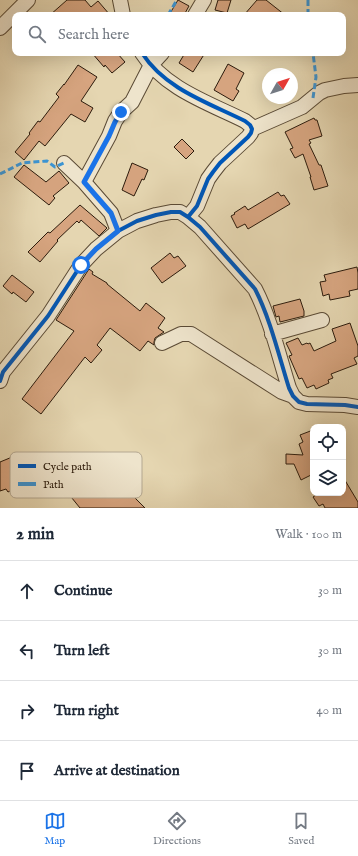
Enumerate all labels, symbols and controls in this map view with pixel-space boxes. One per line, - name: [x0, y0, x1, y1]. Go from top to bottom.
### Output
- search box: [12, 12, 346, 56]
- icon: search: [26, 23, 48, 45]
- text: Search here: [58, 25, 129, 44]
- north arrow: [262, 68, 298, 104]
- route end: [112, 103, 130, 121]
- route start: [72, 256, 90, 274]
- map controls: [310, 424, 346, 496]
- button: locate: [310, 424, 346, 460]
- legend: [10, 452, 142, 498]
- text: Cycle path: [43, 460, 92, 474]
- button: layers: [310, 460, 346, 496]
- text: Path: [43, 478, 64, 492]
- text: 2 min: [16, 524, 54, 545]
- text: Walk · 100 m: [275, 526, 342, 543]
- icon: ahead: [16, 580, 38, 602]
- text: Continue: [54, 581, 112, 600]
- text: 30 m: [318, 582, 342, 599]
- icon: left: [16, 640, 38, 662]
- text: Turn left: [54, 641, 110, 660]
- text: 30 m: [318, 642, 342, 659]
- icon: right: [16, 700, 38, 722]
- text: Turn right: [54, 701, 119, 720]
- text: 40 m: [316, 702, 342, 719]
- icon: arrive: [16, 760, 38, 782]
- text: Arrive at destination: [54, 761, 180, 780]
- tab: Map: [44, 810, 66, 848]
- tab: Directions: [153, 810, 201, 848]
- tab: Saved: [288, 810, 314, 848]

